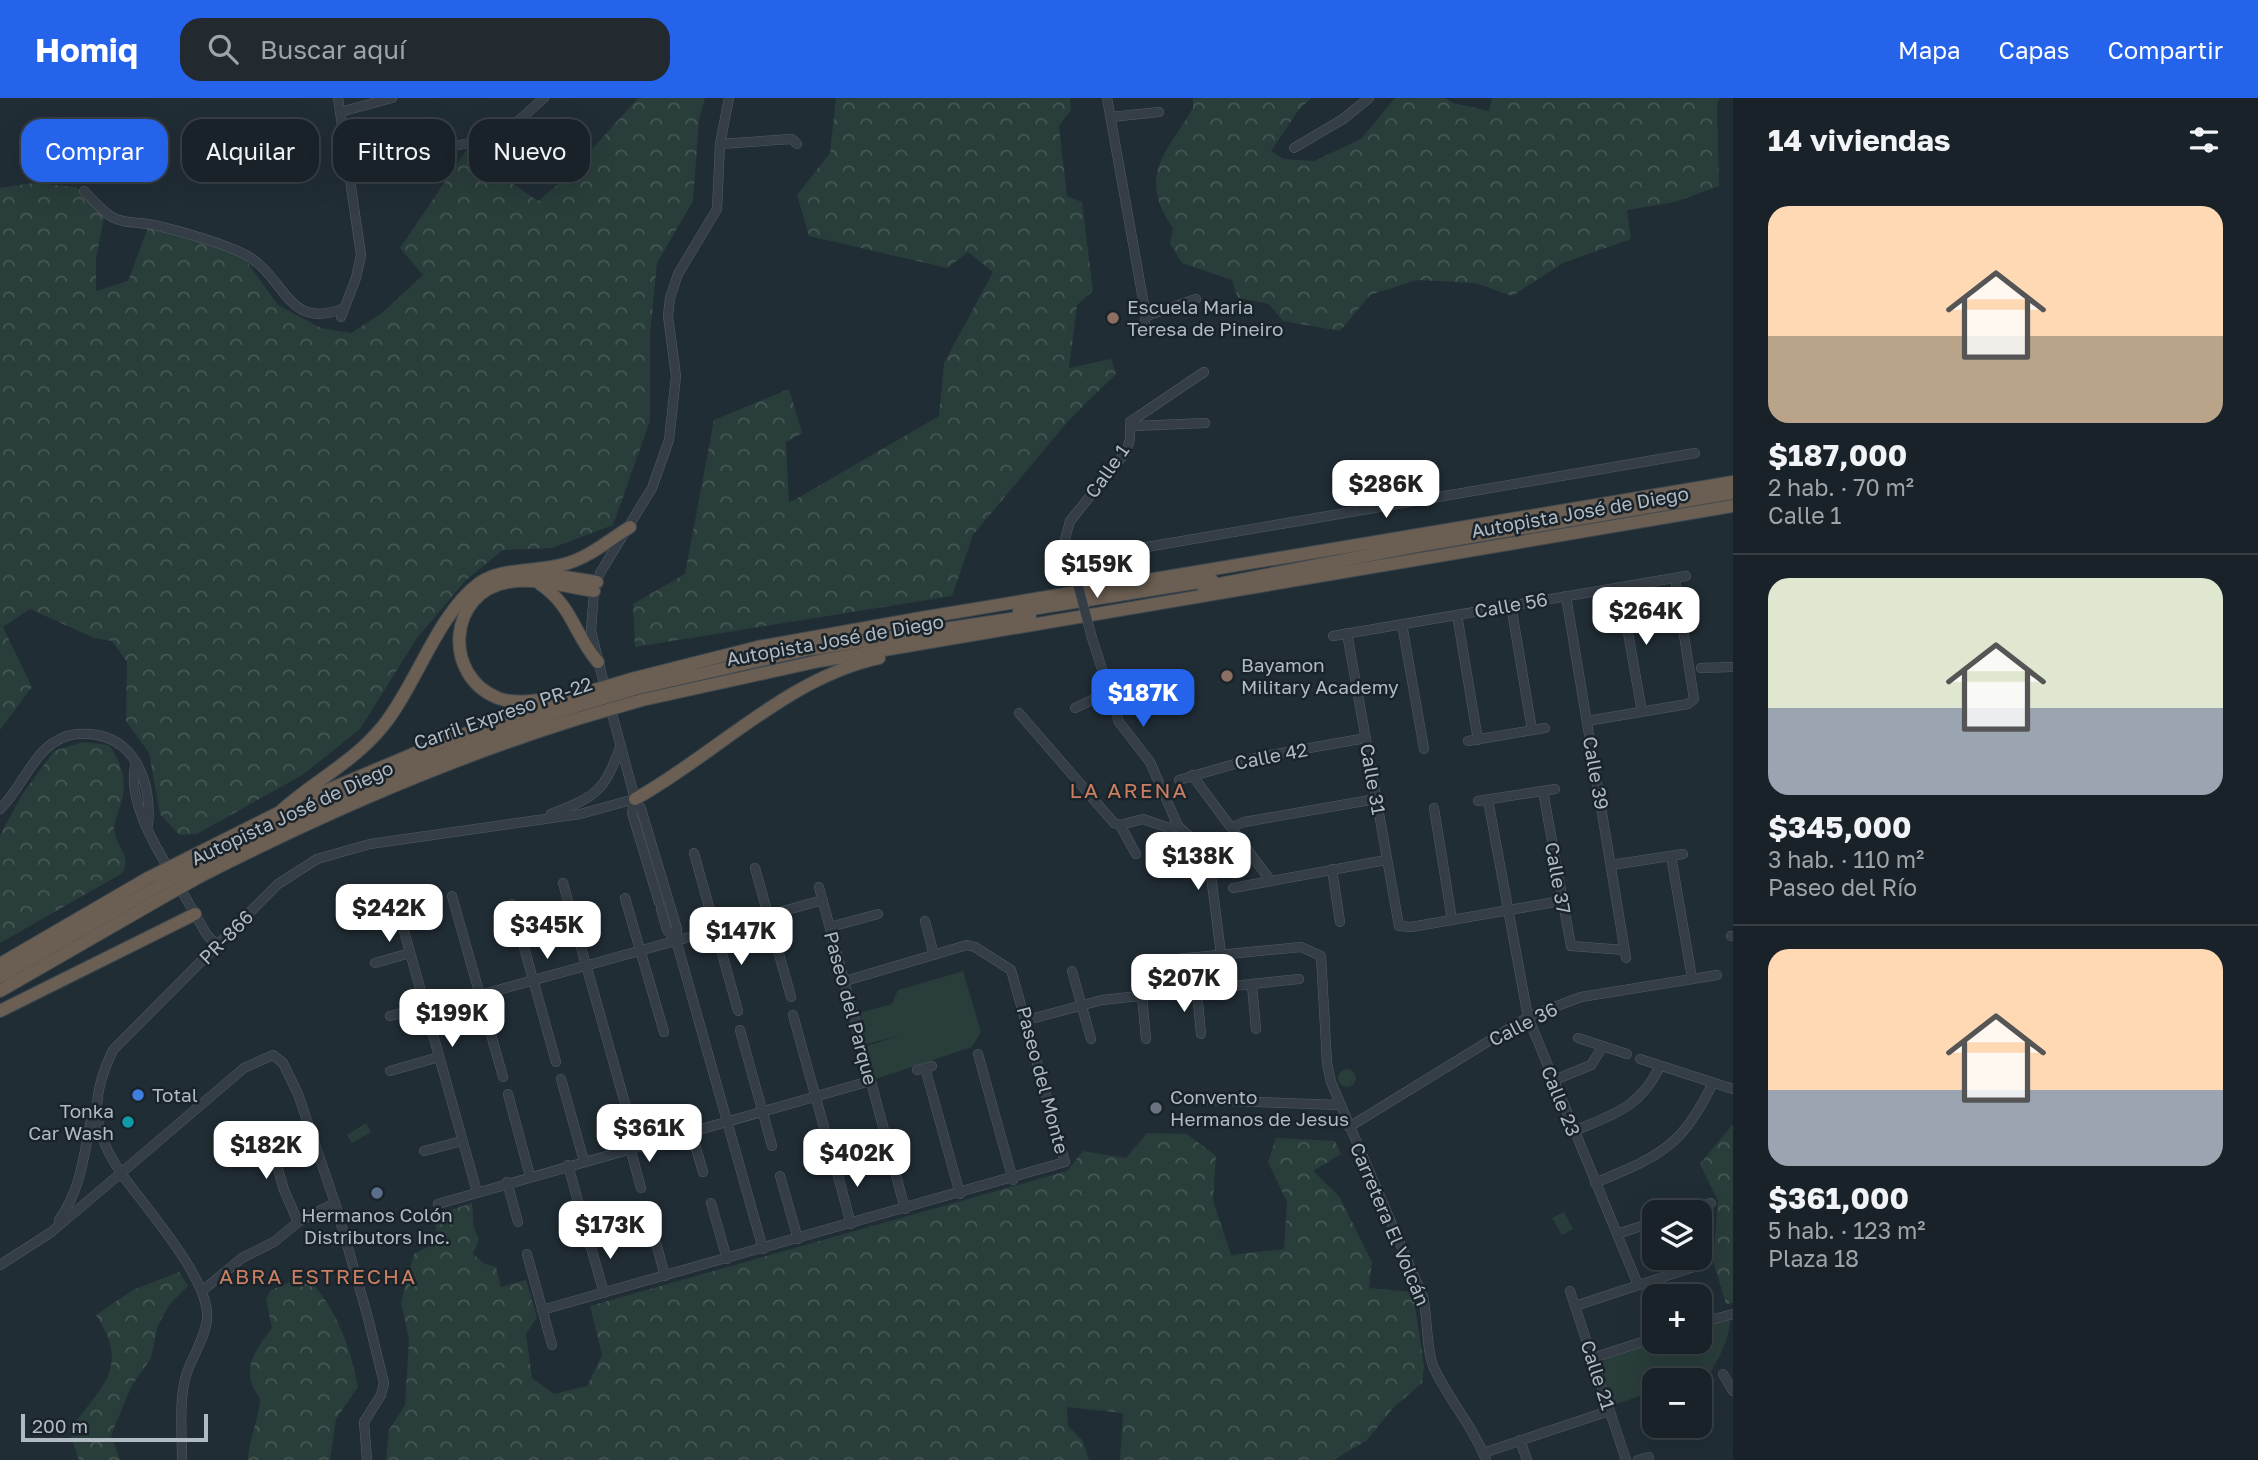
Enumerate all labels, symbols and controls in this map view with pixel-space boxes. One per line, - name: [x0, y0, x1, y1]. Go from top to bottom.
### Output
- search box: [180, 18, 670, 81]
- text: Homiq: [35, 30, 138, 69]
- icon: search: [204, 30, 242, 68]
- text: Buscar aquí: [260, 34, 406, 65]
- text: Mapa: [1898, 35, 1961, 64]
- text: Capas: [1999, 35, 2069, 64]
- text: Compartir: [2107, 35, 2223, 64]
- chip: Comprar: [21, 119, 168, 182]
- chip: Alquilar: [182, 119, 319, 182]
- chip: Filtros: [333, 119, 455, 182]
- chip: Nuevo: [469, 119, 590, 182]
- icon: filters: [2185, 121, 2223, 159]
- text: 14 viviendas: [1768, 122, 1951, 158]
- icon: home: [1933, 252, 2059, 378]
- place label: Escuela Maria Teresa de Pineiro: [1127, 295, 1283, 340]
- marker: Escuela Maria Teresa de Pineiro: [1105, 310, 1121, 326]
- text: $187,000: [1768, 437, 1907, 473]
- street label: Calle 1: [1080, 439, 1133, 502]
- pin: $286K: [1337, 460, 1435, 520]
- text: $286K: [1348, 469, 1424, 497]
- text: 2 hab. · 70 m²: [1768, 473, 1914, 501]
- street label: Autopista José de Diego: [1469, 481, 1690, 542]
- text: Calle 1: [1768, 501, 1841, 529]
- pin: $159K: [1048, 540, 1146, 600]
- text: $159K: [1061, 549, 1133, 577]
- street label: Calle 56: [1473, 587, 1549, 622]
- pin: $264K: [1597, 588, 1695, 647]
- text: $264K: [1608, 596, 1684, 624]
- street label: Autopista José de Diego: [724, 609, 945, 670]
- icon: home: [1933, 624, 2059, 750]
- place label: Bayamon Military Academy: [1241, 653, 1399, 698]
- marker: Bayamon Military Academy: [1219, 668, 1235, 684]
- pin: $187K: [1094, 670, 1192, 729]
- street label: Carril Expreso PR-22: [411, 671, 595, 754]
- text: $187K: [1107, 678, 1179, 706]
- street label: Calle 39: [1579, 734, 1614, 811]
- street label: Calle 42: [1232, 737, 1309, 774]
- street label: Calle 31: [1356, 742, 1391, 816]
- street label: Autopista José de Diego: [187, 756, 397, 870]
- district label: LA ARENA: [1069, 777, 1189, 803]
- text: $345,000: [1768, 809, 1912, 845]
- pin: $138K: [1149, 832, 1247, 892]
- street label: Calle 37: [1541, 840, 1576, 916]
- text: $138K: [1162, 841, 1234, 869]
- text: 3 hab. · 110 m²: [1768, 845, 1924, 873]
- text: Paseo del Río: [1768, 873, 1917, 901]
- pin: $242K: [340, 884, 438, 944]
- text: $242K: [352, 893, 426, 921]
- pin: $345K: [498, 902, 596, 961]
- street label: PR-866: [194, 905, 258, 969]
- pin: $147K: [692, 908, 790, 967]
- text: $345K: [510, 910, 584, 938]
- text: $147K: [706, 916, 776, 944]
- street label: Paseo del Parque: [820, 928, 883, 1087]
- pin: $207K: [1135, 954, 1233, 1014]
- text: $207K: [1147, 963, 1221, 991]
- pin: $199K: [403, 990, 501, 1049]
- icon: home: [1933, 995, 2059, 1121]
- street label: Calle 36: [1485, 997, 1561, 1051]
- text: $199K: [415, 998, 489, 1026]
- street label: Paseo del Monte: [1013, 1004, 1074, 1156]
- street label: Calle 23: [1537, 1062, 1586, 1139]
- place label: Total: [152, 1083, 198, 1106]
- place label: Convento Hermanos de Jesus: [1170, 1085, 1349, 1130]
- marker: Total: [130, 1087, 146, 1103]
- place label: Tonka Car Wash: [28, 1099, 114, 1144]
- marker: Convento Hermanos de Jesus: [1148, 1100, 1164, 1116]
- pin: $361K: [600, 1104, 698, 1164]
- text: $361K: [613, 1113, 685, 1141]
- marker: Tonka Car Wash: [120, 1114, 136, 1130]
- pin: $182K: [217, 1122, 315, 1181]
- text: $182K: [230, 1130, 302, 1158]
- pin: $402K: [808, 1130, 906, 1189]
- text: $402K: [819, 1138, 895, 1166]
- street label: Carretera El Volcán: [1346, 1139, 1435, 1309]
- text: $361,000: [1768, 1180, 1909, 1216]
- marker: Hermanos Colón Distributors Inc.: [369, 1185, 385, 1201]
- map controls: [1642, 1200, 1712, 1438]
- button: layers: [1642, 1200, 1712, 1270]
- pin: $173K: [561, 1202, 659, 1261]
- place label: Hermanos Colón Distributors Inc.: [301, 1203, 453, 1248]
- text: $173K: [575, 1210, 645, 1238]
- text: 5 hab. · 123 m²: [1768, 1216, 1926, 1244]
- text: Plaza 18: [1768, 1244, 1859, 1272]
- district label: ABRA ESTRECHA: [219, 1263, 417, 1289]
- button: +: [1642, 1284, 1712, 1354]
- street label: Calle 21: [1576, 1337, 1620, 1412]
- button: −: [1642, 1368, 1712, 1438]
- scale bar: [21, 1411, 208, 1443]
- text: 200 m: [32, 1414, 88, 1437]

